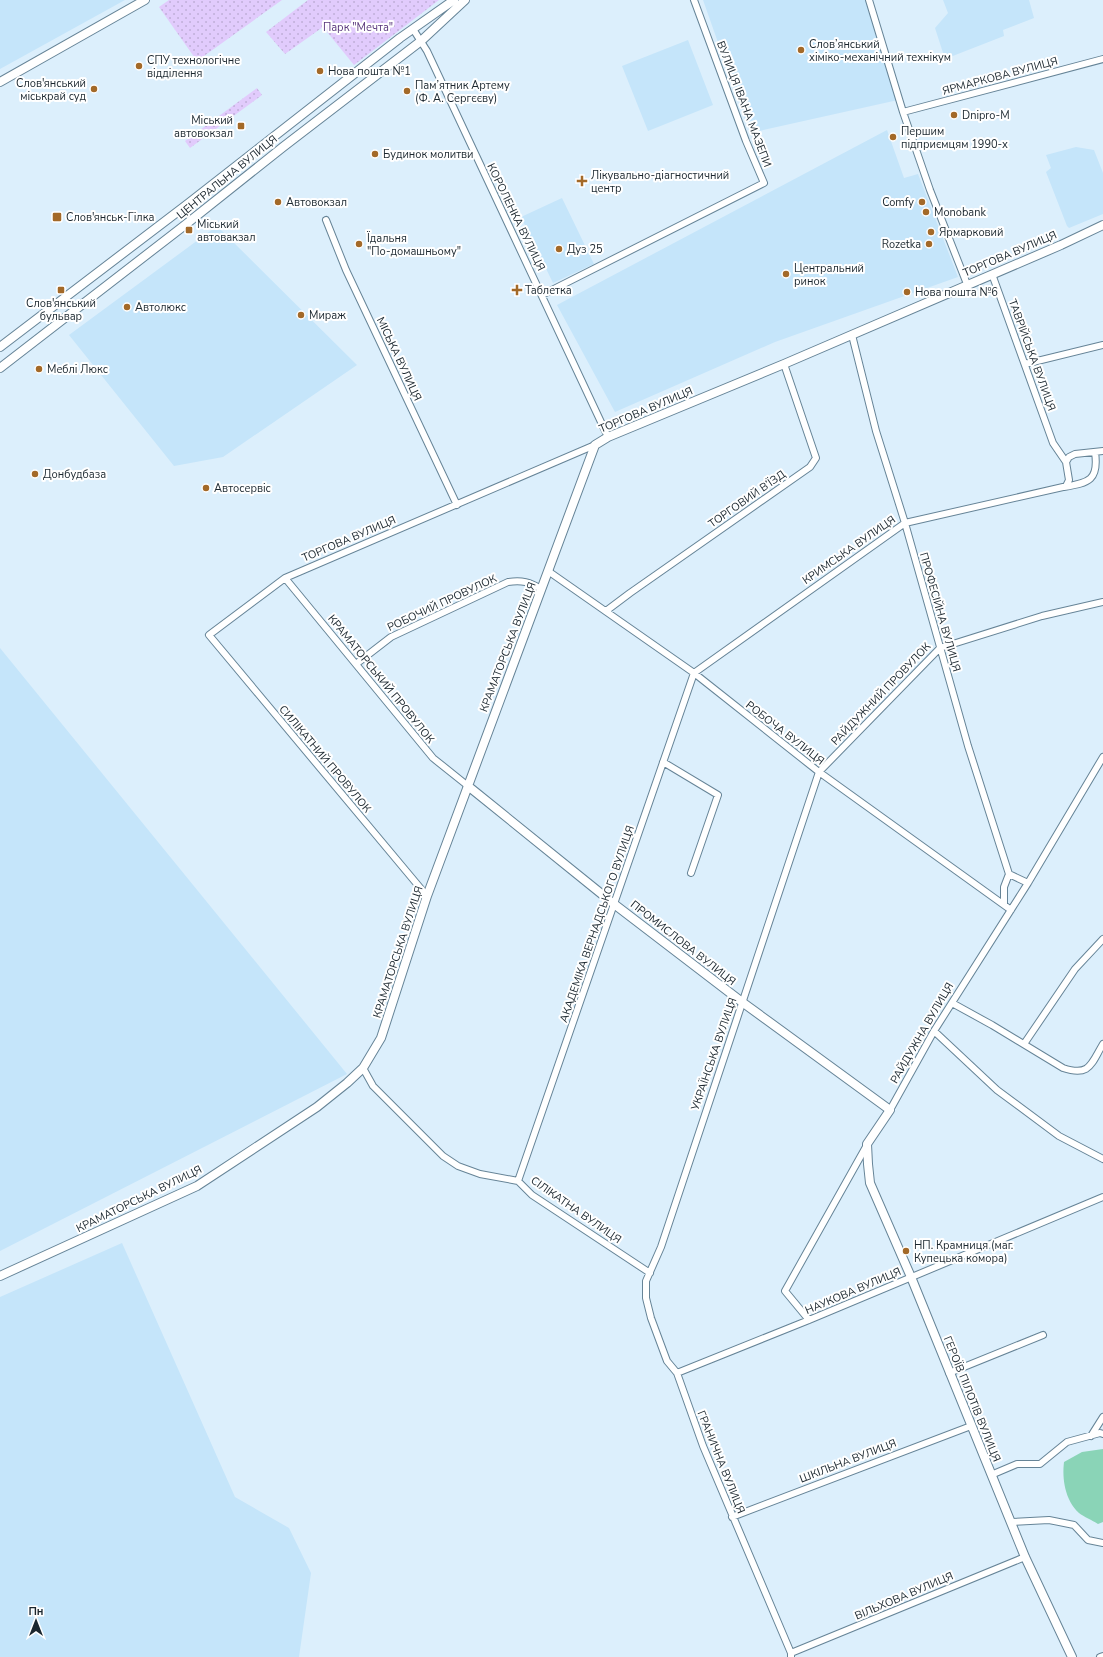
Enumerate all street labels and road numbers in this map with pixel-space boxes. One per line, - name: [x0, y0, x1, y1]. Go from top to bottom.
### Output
- street label: ВУЛИЦЯ ІВАНА МАЗЕПИ: [713, 39, 775, 169]
- street label: ЯРМАРКОВА ВУЛИЦЯ: [941, 53, 1059, 99]
- street label: ЦЕНТРАЛЬНА ВУЛИЦЯ: [174, 132, 280, 222]
- street label: КОРОЛЕНКА ВУЛИЦЯ: [483, 161, 549, 273]
- street label: ТОРГОВА ВУЛИЦЯ: [961, 227, 1059, 281]
- street label: ТАВРІЙСЬКА ВУЛИЦЯ: [1005, 297, 1059, 413]
- street label: МІСЬКА ВУЛИЦЯ: [373, 315, 425, 403]
- street label: ТОРГОВА ВУЛИЦЯ: [597, 383, 695, 437]
- street label: ТОРГОВИЙ В’ЇЗД: [706, 467, 789, 531]
- street label: ТОРГОВА ВУЛИЦЯ: [300, 512, 398, 566]
- street label: КРИМСЬКА ВУЛИЦЯ: [799, 512, 899, 588]
- street label: ПРОФЕСІЙНА ВУЛИЦЯ: [916, 551, 964, 673]
- street label: РОБОЧИЙ ПРОВУЛОК: [385, 571, 499, 635]
- street label: КРАМАТОРСЬКА ВУЛИЦЯ: [476, 580, 540, 714]
- street label: КРАМАТОРСЬКИЙ ПРОВУЛОК: [324, 612, 438, 746]
- street label: РАЙДУЖНИЙ ПРОВУЛОК: [828, 639, 934, 749]
- street label: РОБОЧА ВУЛИЦЯ: [743, 698, 827, 768]
- street label: СИЛІКАТНИЙ ПРОВУЛОК: [276, 702, 374, 816]
- street label: АКАДЕМІКА ВЕРНАДСЬКОГО ВУЛИЦЯ: [556, 824, 638, 1024]
- street label: КРАМАТОРСЬКА ВУЛИЦЯ: [370, 884, 426, 1020]
- street label: ПРОМИСЛОВА ВУЛИЦЯ: [627, 897, 739, 989]
- street label: РАЙДУЖНА ВУЛИЦЯ: [887, 980, 957, 1086]
- street label: УКРАЇНСЬКА ВУЛИЦЯ: [687, 996, 740, 1113]
- street label: КРАМАТОРСЬКА ВУЛИЦЯ: [74, 1162, 204, 1236]
- street label: СІЛІКАТНА ВУЛИЦЯ: [528, 1173, 624, 1247]
- street label: НАУКОВА ВУЛИЦЯ: [803, 1264, 903, 1318]
- street label: ГЕРОЇВ ПІЛОТІВ ВУЛИЦЯ: [940, 1334, 1004, 1464]
- street label: ГРАНИЧНА ВУЛИЦЯ: [693, 1408, 749, 1516]
- street label: ШКІЛЬНА ВУЛИЦЯ: [797, 1436, 899, 1486]
- street label: ВІЛЬХОВА ВУЛИЦЯ: [852, 1568, 956, 1624]

